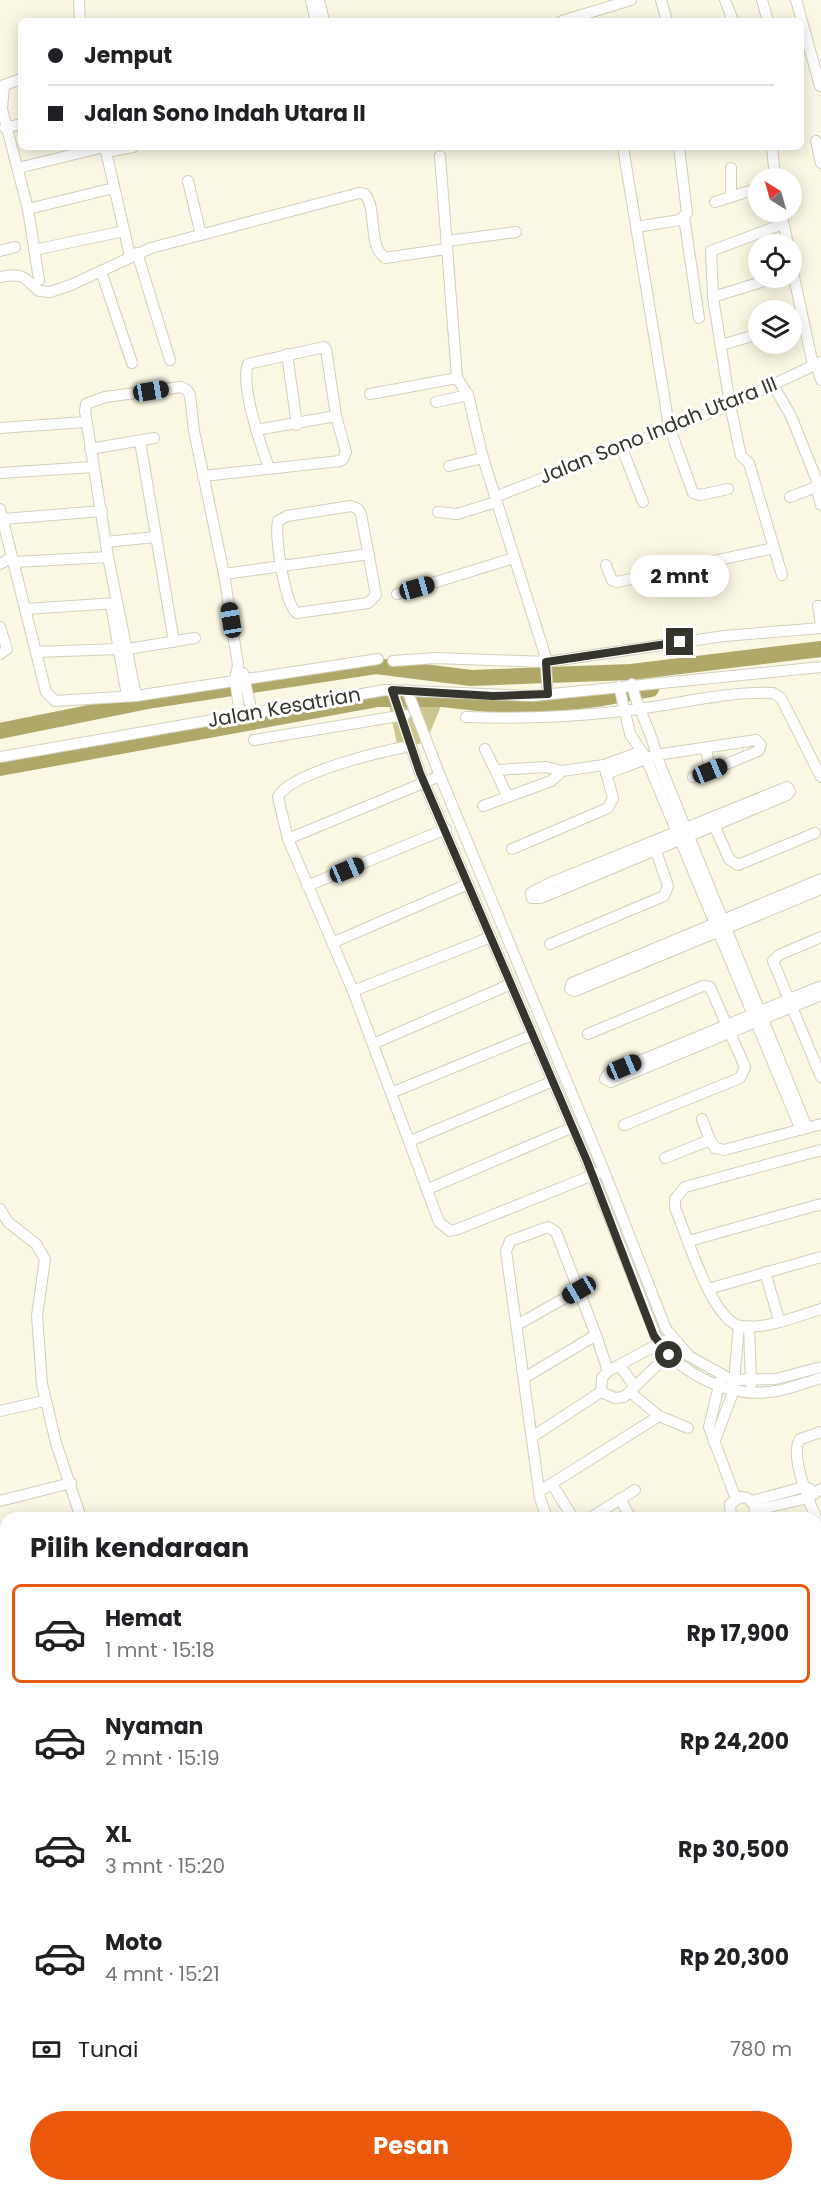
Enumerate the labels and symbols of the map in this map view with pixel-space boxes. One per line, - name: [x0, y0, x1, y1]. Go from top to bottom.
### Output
- north arrow: [748, 168, 802, 222]
- street label: Jalan Sono Indah Utara III: [535, 369, 781, 491]
- car: [132, 379, 170, 403]
- callout: 2 mnt: [630, 555, 730, 597]
- car: [397, 574, 437, 602]
- car: [219, 601, 243, 639]
- route end: [666, 628, 693, 655]
- street label: Jalan Kesatrian: [205, 680, 363, 734]
- car: [690, 756, 730, 786]
- car: [327, 855, 367, 885]
- car: [604, 1052, 644, 1082]
- car: [559, 1273, 599, 1307]
- route start: [655, 1341, 682, 1368]

